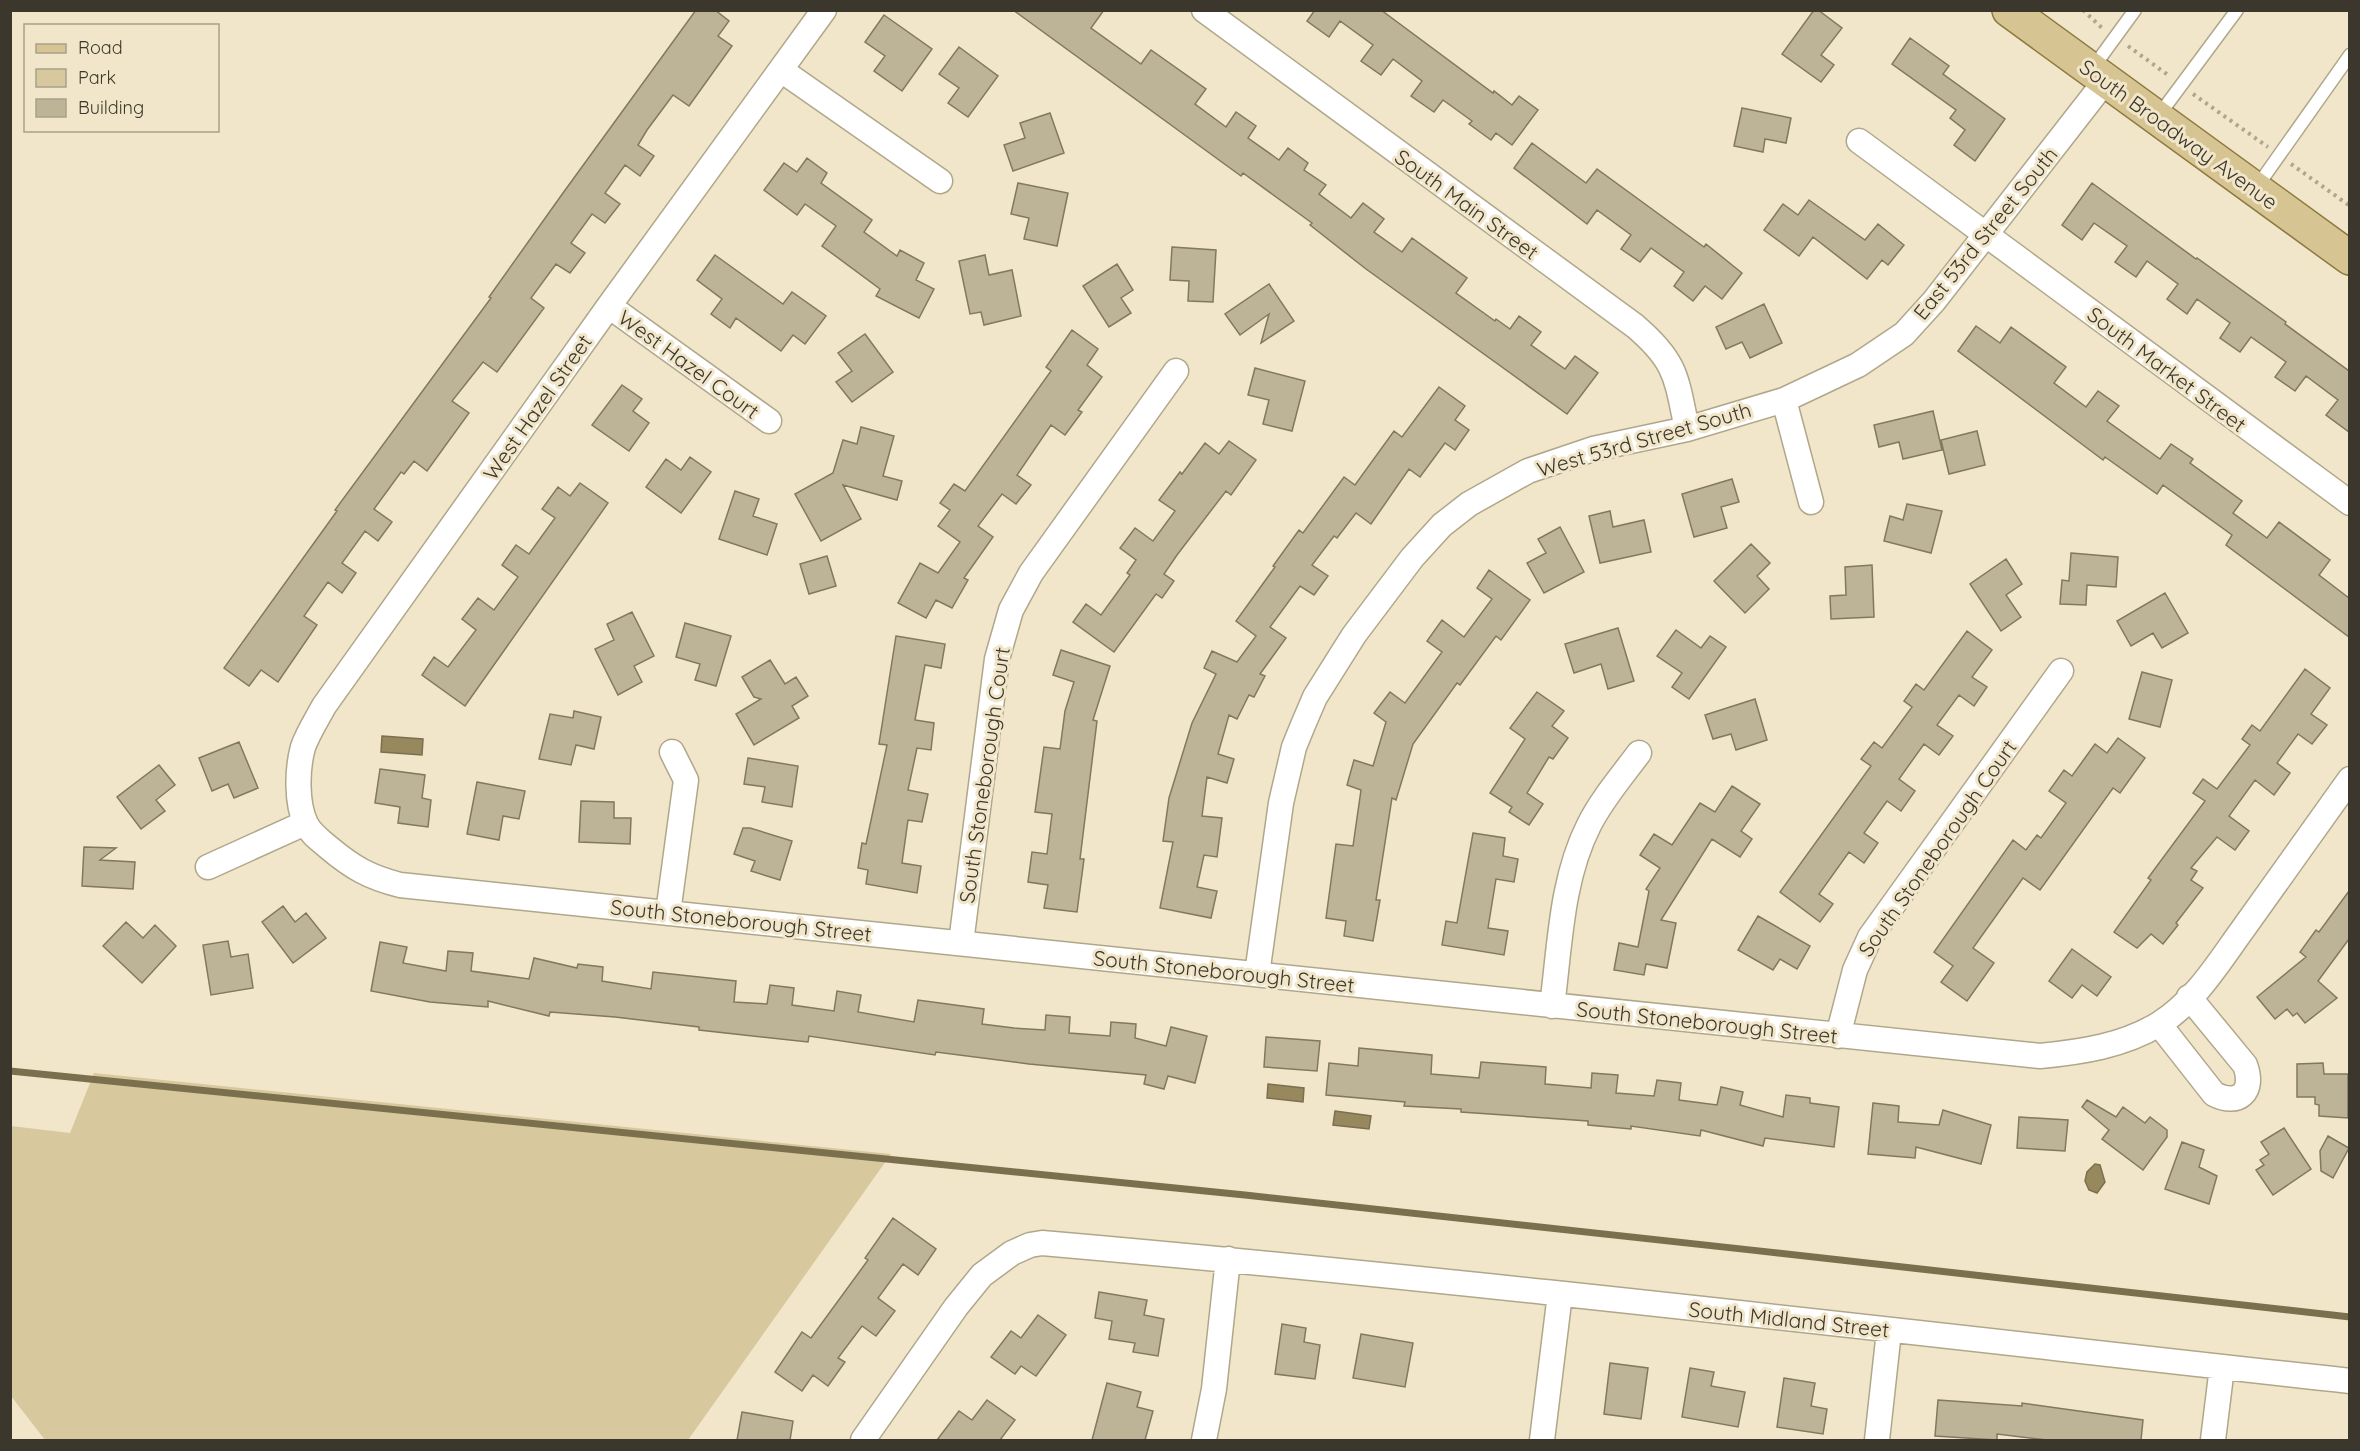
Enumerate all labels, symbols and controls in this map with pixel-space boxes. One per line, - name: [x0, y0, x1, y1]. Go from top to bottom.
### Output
- legend: [24, 24, 219, 132]
- text: Road: [78, 36, 123, 59]
- street label: South Broadway Avenue: [2075, 53, 2283, 215]
- text: Park: [78, 66, 116, 89]
- text: Building: [78, 96, 144, 119]
- street label: East 53rd Street South: [1907, 141, 2063, 325]
- street label: South Main Street: [1390, 143, 1544, 265]
- street label: South Market Street: [2082, 301, 2252, 437]
- street label: West Hazel Court: [613, 304, 765, 424]
- street label: West Hazel Street: [477, 329, 597, 485]
- street label: West 53rd Street South: [1534, 396, 1754, 482]
- street label: South Stoneborough Court: [953, 645, 1015, 905]
- street label: South Stoneborough Court: [1852, 735, 2022, 961]
- street label: South Stoneborough Street: [609, 893, 873, 947]
- street label: South Stoneborough Street: [1092, 944, 1356, 998]
- street label: South Stoneborough Street: [1575, 995, 1839, 1049]
- street label: South Midland Street: [1688, 1296, 1890, 1342]

